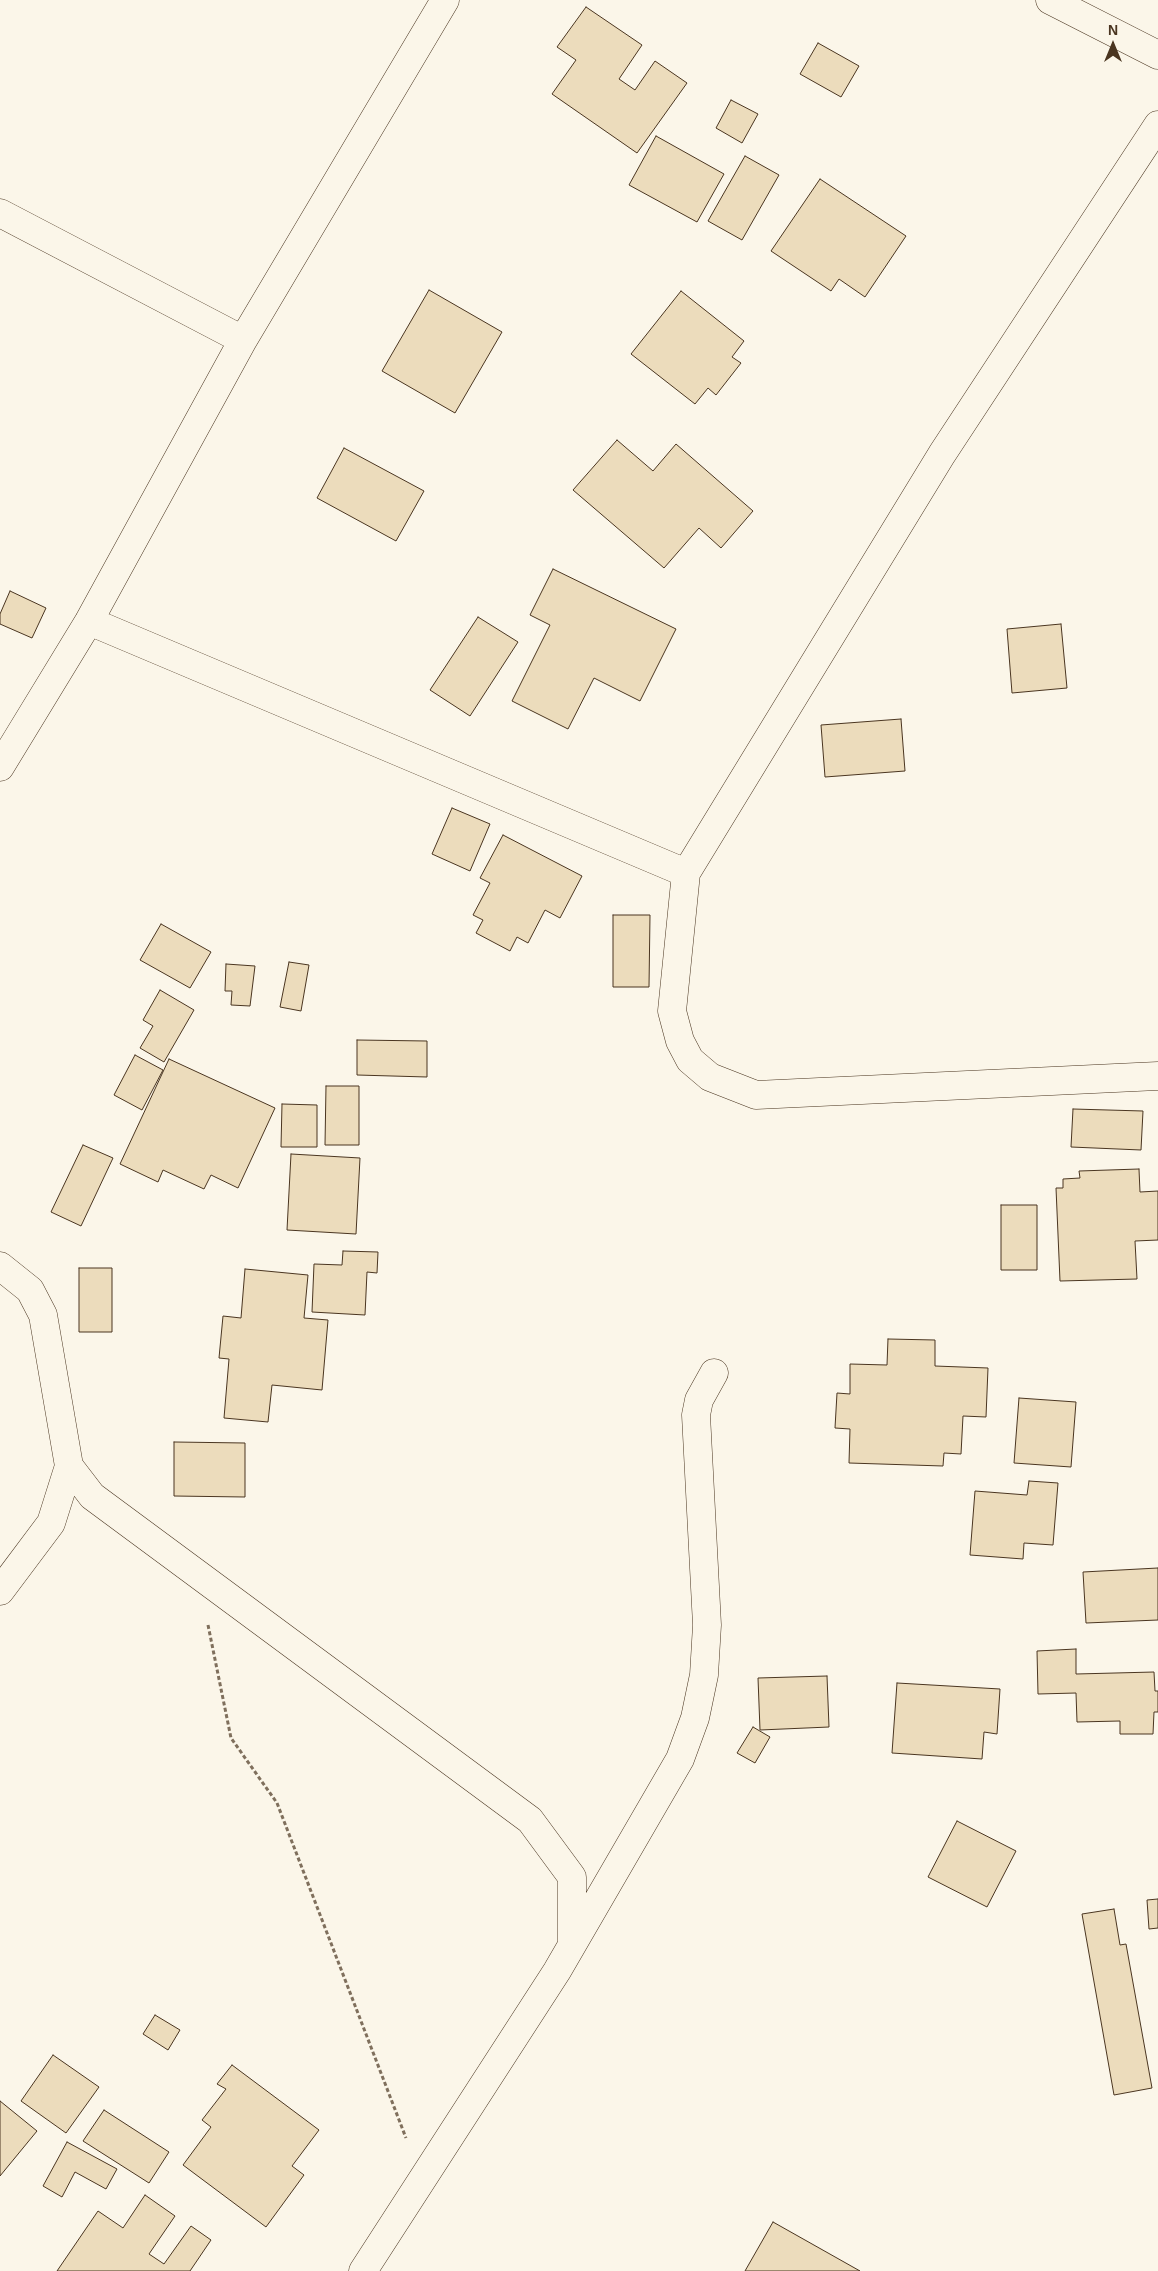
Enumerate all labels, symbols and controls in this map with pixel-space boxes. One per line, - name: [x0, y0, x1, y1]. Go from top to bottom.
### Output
- north arrow: [1088, 20, 1138, 70]
- text: N: [1108, 22, 1118, 38]

